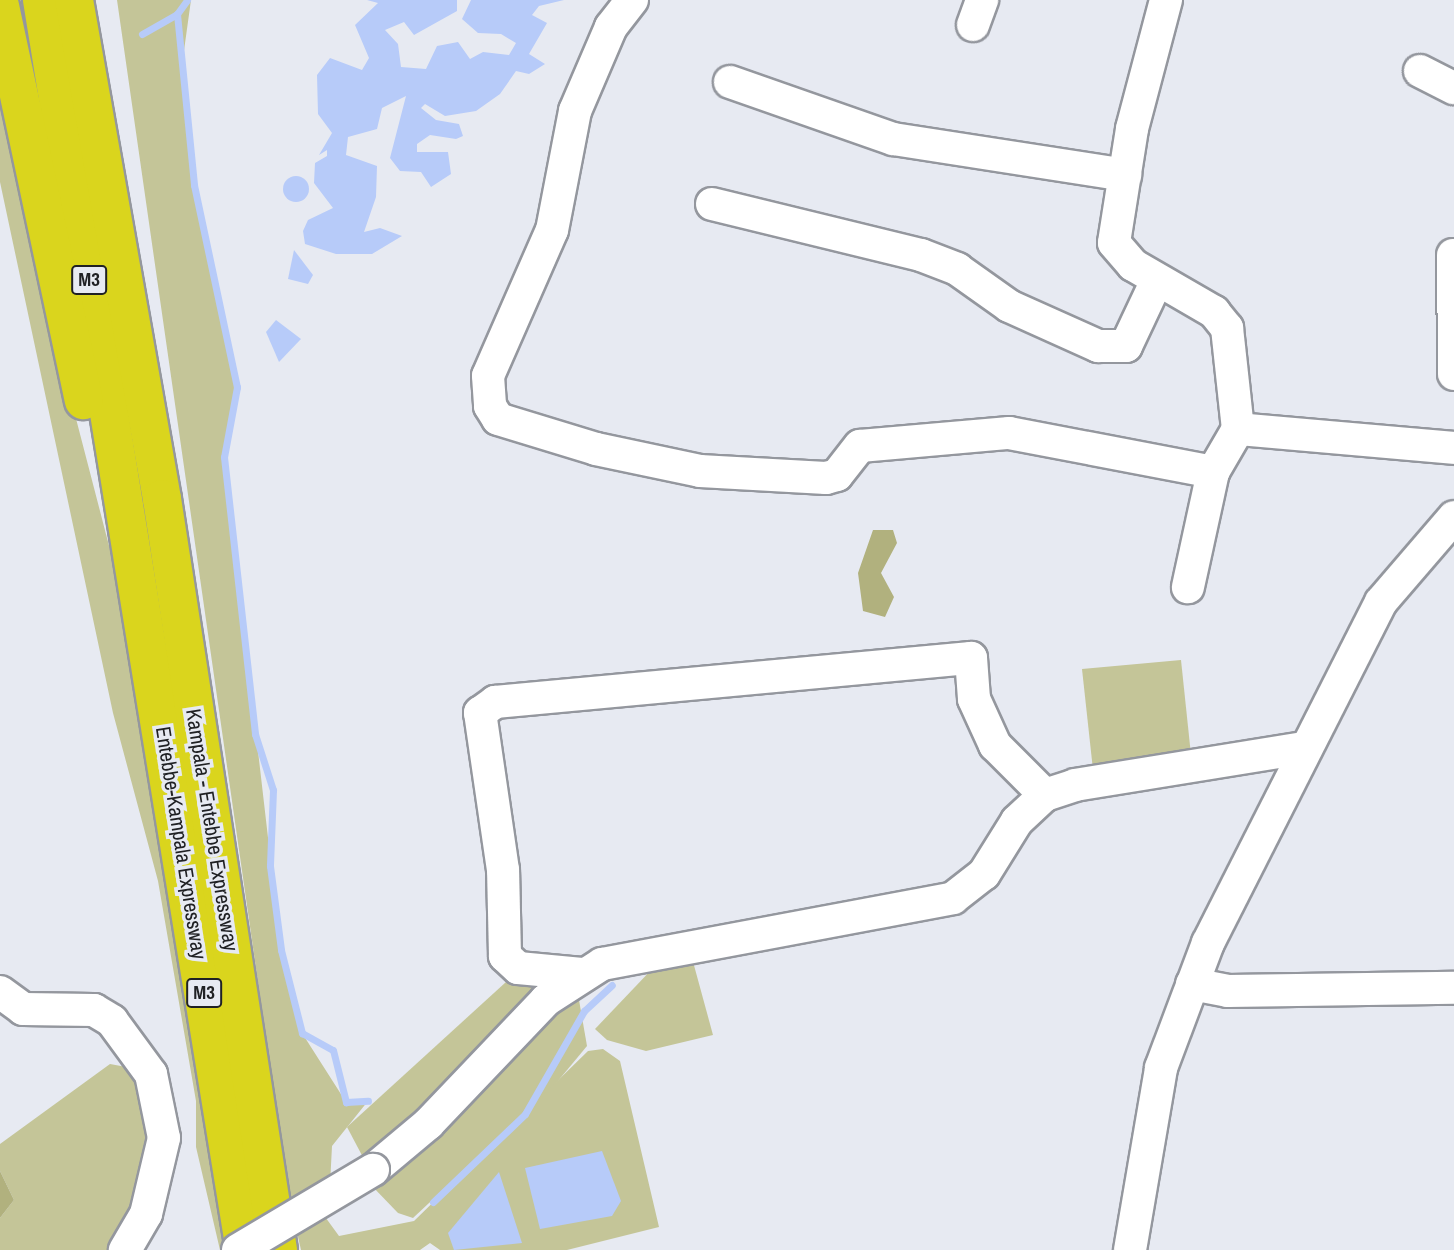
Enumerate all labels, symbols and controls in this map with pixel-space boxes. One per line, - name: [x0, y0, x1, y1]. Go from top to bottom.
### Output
- road number: M3: [70, 264, 108, 296]
- street label: Kampala - Entebbe Expressway: [180, 707, 244, 953]
- street label: Entebbe-Kampala Expressway: [150, 725, 212, 961]
- road number: M3: [185, 978, 223, 1009]

